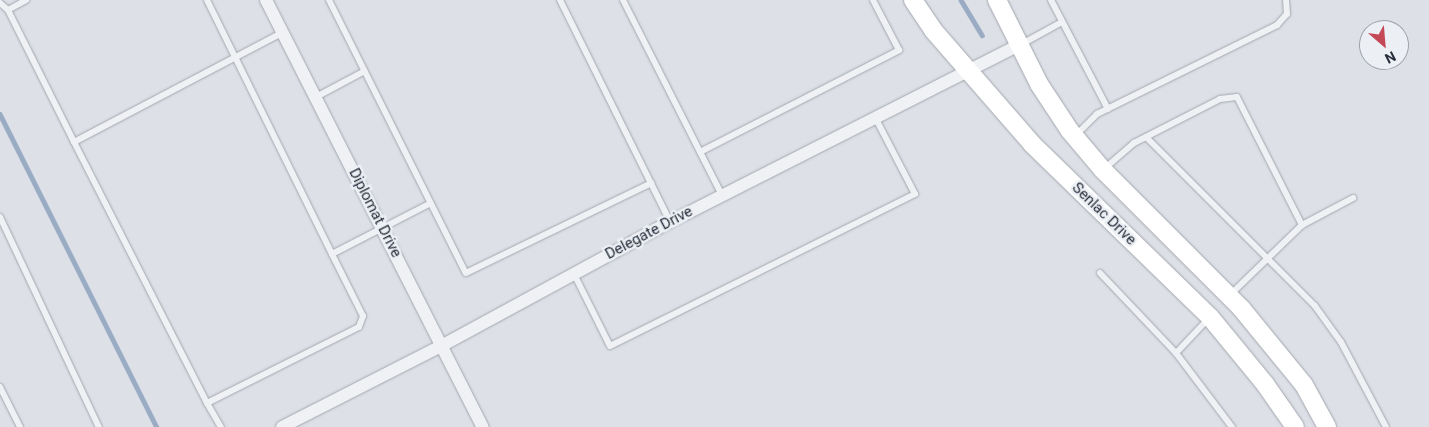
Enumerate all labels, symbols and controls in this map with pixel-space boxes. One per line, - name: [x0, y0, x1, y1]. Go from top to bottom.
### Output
- north arrow: [1359, 20, 1409, 70]
- text: N: [1382, 48, 1398, 67]
- street label: Diplomat Drive: [345, 165, 405, 261]
- street label: Senlac Drive: [1068, 179, 1140, 249]
- street label: Delegate Drive: [602, 202, 696, 264]

